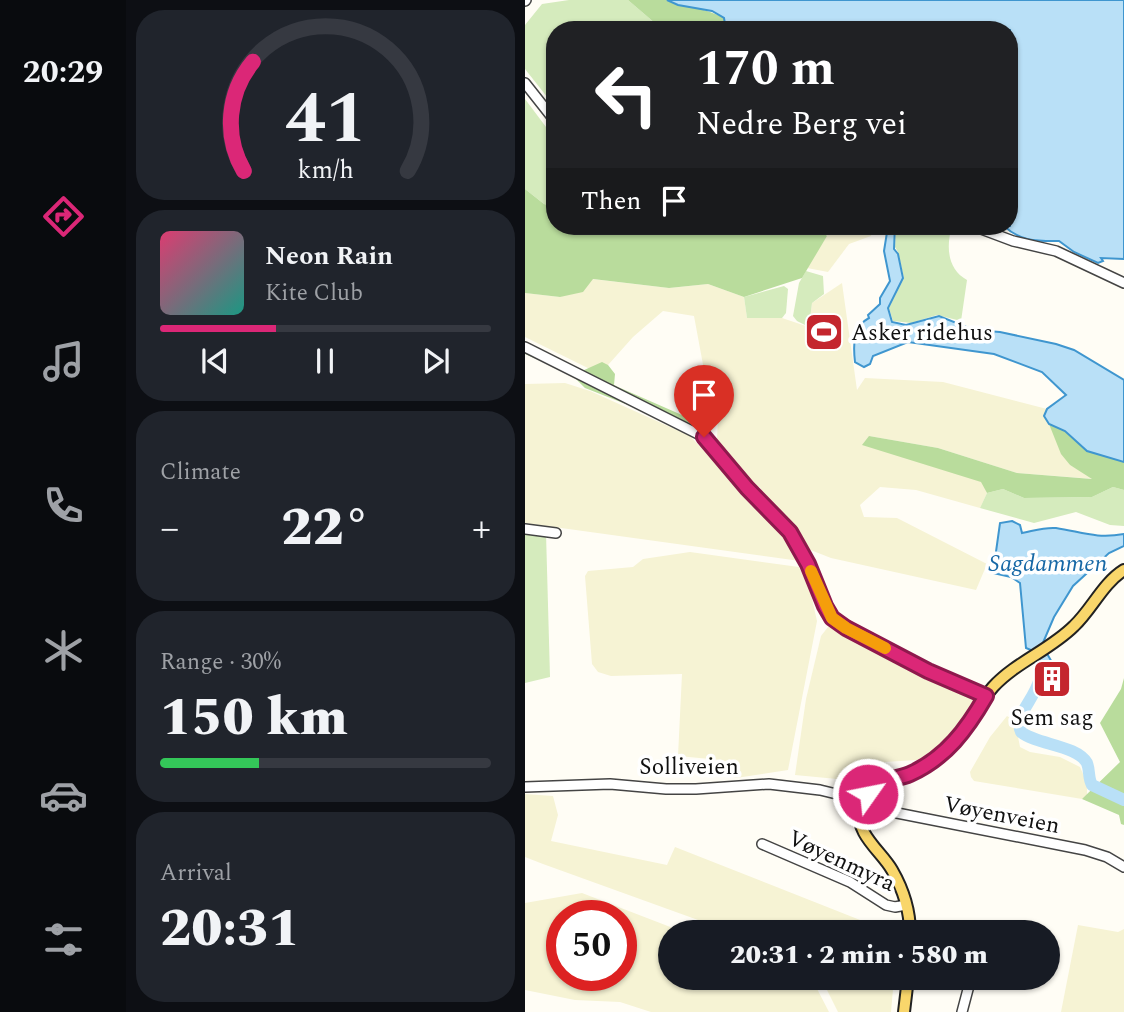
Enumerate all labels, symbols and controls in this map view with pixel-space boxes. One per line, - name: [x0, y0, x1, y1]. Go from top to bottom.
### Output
- text: 170 m: [696, 32, 835, 107]
- text: 20:29: [23, 48, 103, 97]
- icon: left: [581, 49, 672, 140]
- text: 41: [285, 65, 366, 176]
- text: Nedre Berg vei: [696, 100, 907, 149]
- text: km/h: [297, 152, 354, 190]
- text: Then: [581, 181, 641, 221]
- icon: arrive: [655, 182, 693, 220]
- icon: directions: [39, 192, 88, 241]
- text: Neon Rain: [265, 236, 393, 276]
- text: Kite Club: [265, 276, 363, 311]
- sports icon: Asker ridehus: [803, 311, 845, 353]
- place label: Asker ridehus: [851, 316, 993, 351]
- icon: music: [39, 337, 88, 386]
- icon: previous: [196, 342, 234, 380]
- icon: pause: [306, 342, 344, 380]
- icon: next: [417, 342, 455, 380]
- pin: [674, 365, 734, 437]
- icon: arrive: [685, 376, 723, 414]
- text: Climate: [160, 455, 241, 490]
- icon: phone: [39, 481, 88, 530]
- text: 22°: [281, 489, 370, 568]
- text: −: [160, 500, 179, 558]
- text: +: [472, 500, 491, 558]
- water label: Sagdammen: [989, 546, 1108, 582]
- icon: climate: [39, 626, 88, 675]
- text: Range · 30%: [160, 645, 281, 680]
- building icon: Sem sag: [1031, 658, 1073, 700]
- text: 150 km: [160, 679, 348, 758]
- place label: Sem sag: [1011, 701, 1093, 736]
- street label: Solliveien: [639, 750, 739, 785]
- position arrow: [831, 757, 905, 831]
- icon: car: [39, 771, 88, 820]
- street label: Vøyenveien: [941, 787, 1063, 844]
- street label: Vøyenmyra: [782, 821, 901, 902]
- text: Arrival: [160, 856, 232, 891]
- text: 20:31: [160, 890, 299, 969]
- speed limit sign: 50: [546, 900, 637, 991]
- icon: filters: [39, 915, 88, 964]
- text: 20:31 · 2 min · 580 m: [730, 935, 988, 975]

